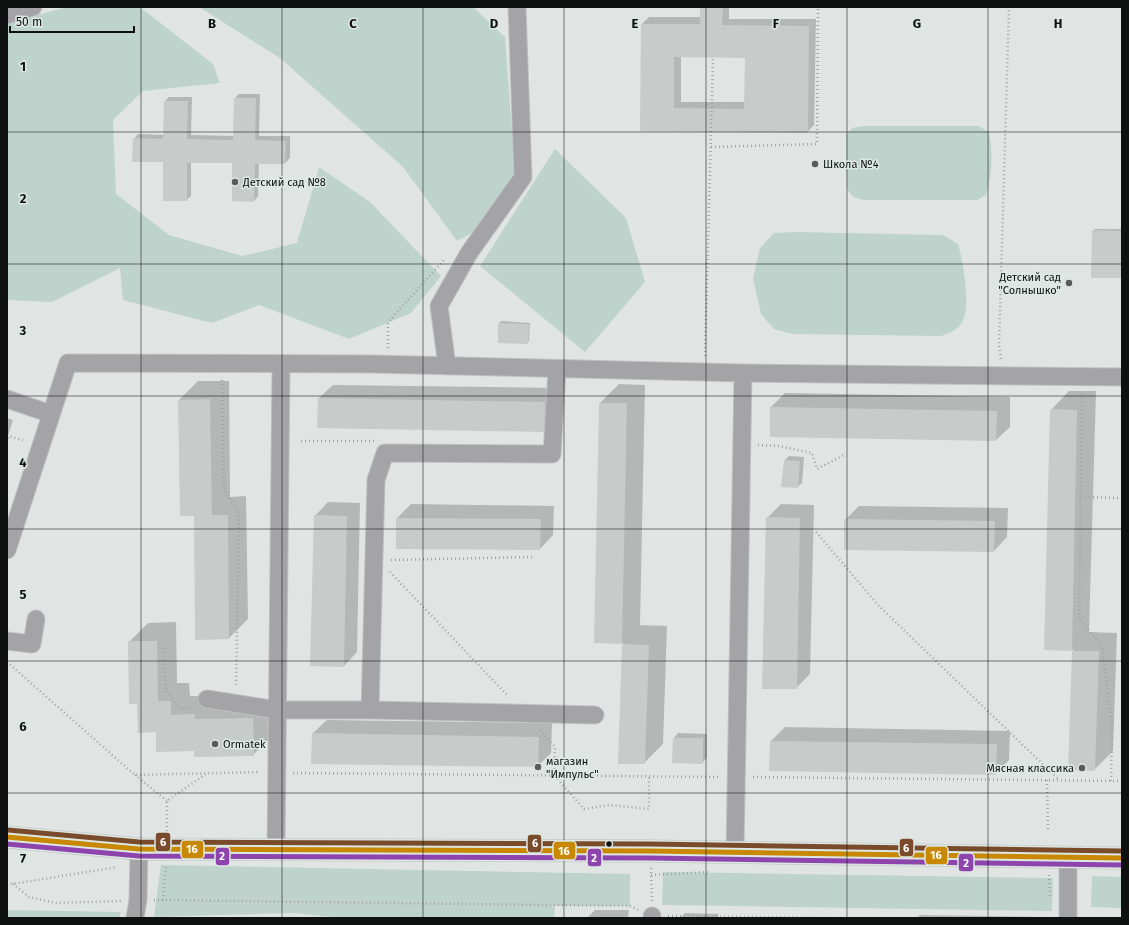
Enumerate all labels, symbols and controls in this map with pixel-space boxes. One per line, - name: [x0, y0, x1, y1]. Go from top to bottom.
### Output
- scale bar: [10, 8, 134, 34]
- text: 50 m: [16, 15, 42, 29]
- text: B: [208, 16, 216, 31]
- text: C: [349, 16, 357, 31]
- text: D: [490, 16, 499, 31]
- text: E: [632, 16, 639, 31]
- text: F: [773, 16, 780, 31]
- text: G: [913, 16, 921, 31]
- text: H: [1054, 16, 1062, 31]
- text: 1: [20, 59, 26, 74]
- place label: Школа №4: [823, 158, 879, 171]
- marker: Школа №4: [810, 159, 820, 169]
- place label: Детский сад №8: [242, 176, 326, 189]
- marker: Детский сад №8: [230, 177, 240, 187]
- text: 2: [20, 191, 27, 206]
- place label: Детский сад "Солнышко": [998, 271, 1061, 297]
- marker: Детский сад "Солнышко": [1064, 278, 1074, 288]
- text: 3: [19, 323, 27, 338]
- text: 4: [19, 455, 27, 470]
- text: 5: [20, 587, 27, 602]
- text: 6: [19, 719, 27, 734]
- place label: Ormatek: [223, 738, 266, 751]
- marker: Ormatek: [210, 739, 220, 749]
- place label: магазин "Импульс": [546, 755, 599, 781]
- marker: магазин "Импульс": [533, 762, 543, 772]
- place label: Мясная классика: [986, 762, 1074, 775]
- marker: Мясная классика: [1077, 763, 1087, 773]
- line badge: 6: [155, 832, 171, 852]
- line badge: 6: [527, 834, 542, 853]
- text: 6: [160, 836, 166, 849]
- text: 6: [532, 837, 538, 850]
- line badge: 6: [899, 838, 914, 857]
- unlabelled marker: [604, 839, 614, 849]
- line badge: 16: [181, 840, 204, 859]
- line badge: 16: [553, 841, 576, 860]
- text: 6: [903, 842, 909, 855]
- text: 16: [186, 843, 198, 856]
- text: 16: [558, 845, 570, 858]
- line badge: 16: [925, 846, 948, 865]
- line badge: 2: [215, 847, 230, 866]
- line badge: 2: [587, 848, 602, 867]
- text: 16: [930, 849, 942, 862]
- text: 2: [219, 850, 225, 863]
- text: 7: [20, 851, 26, 866]
- text: 2: [591, 852, 597, 865]
- line badge: 2: [958, 853, 974, 872]
- text: 2: [963, 857, 969, 870]

